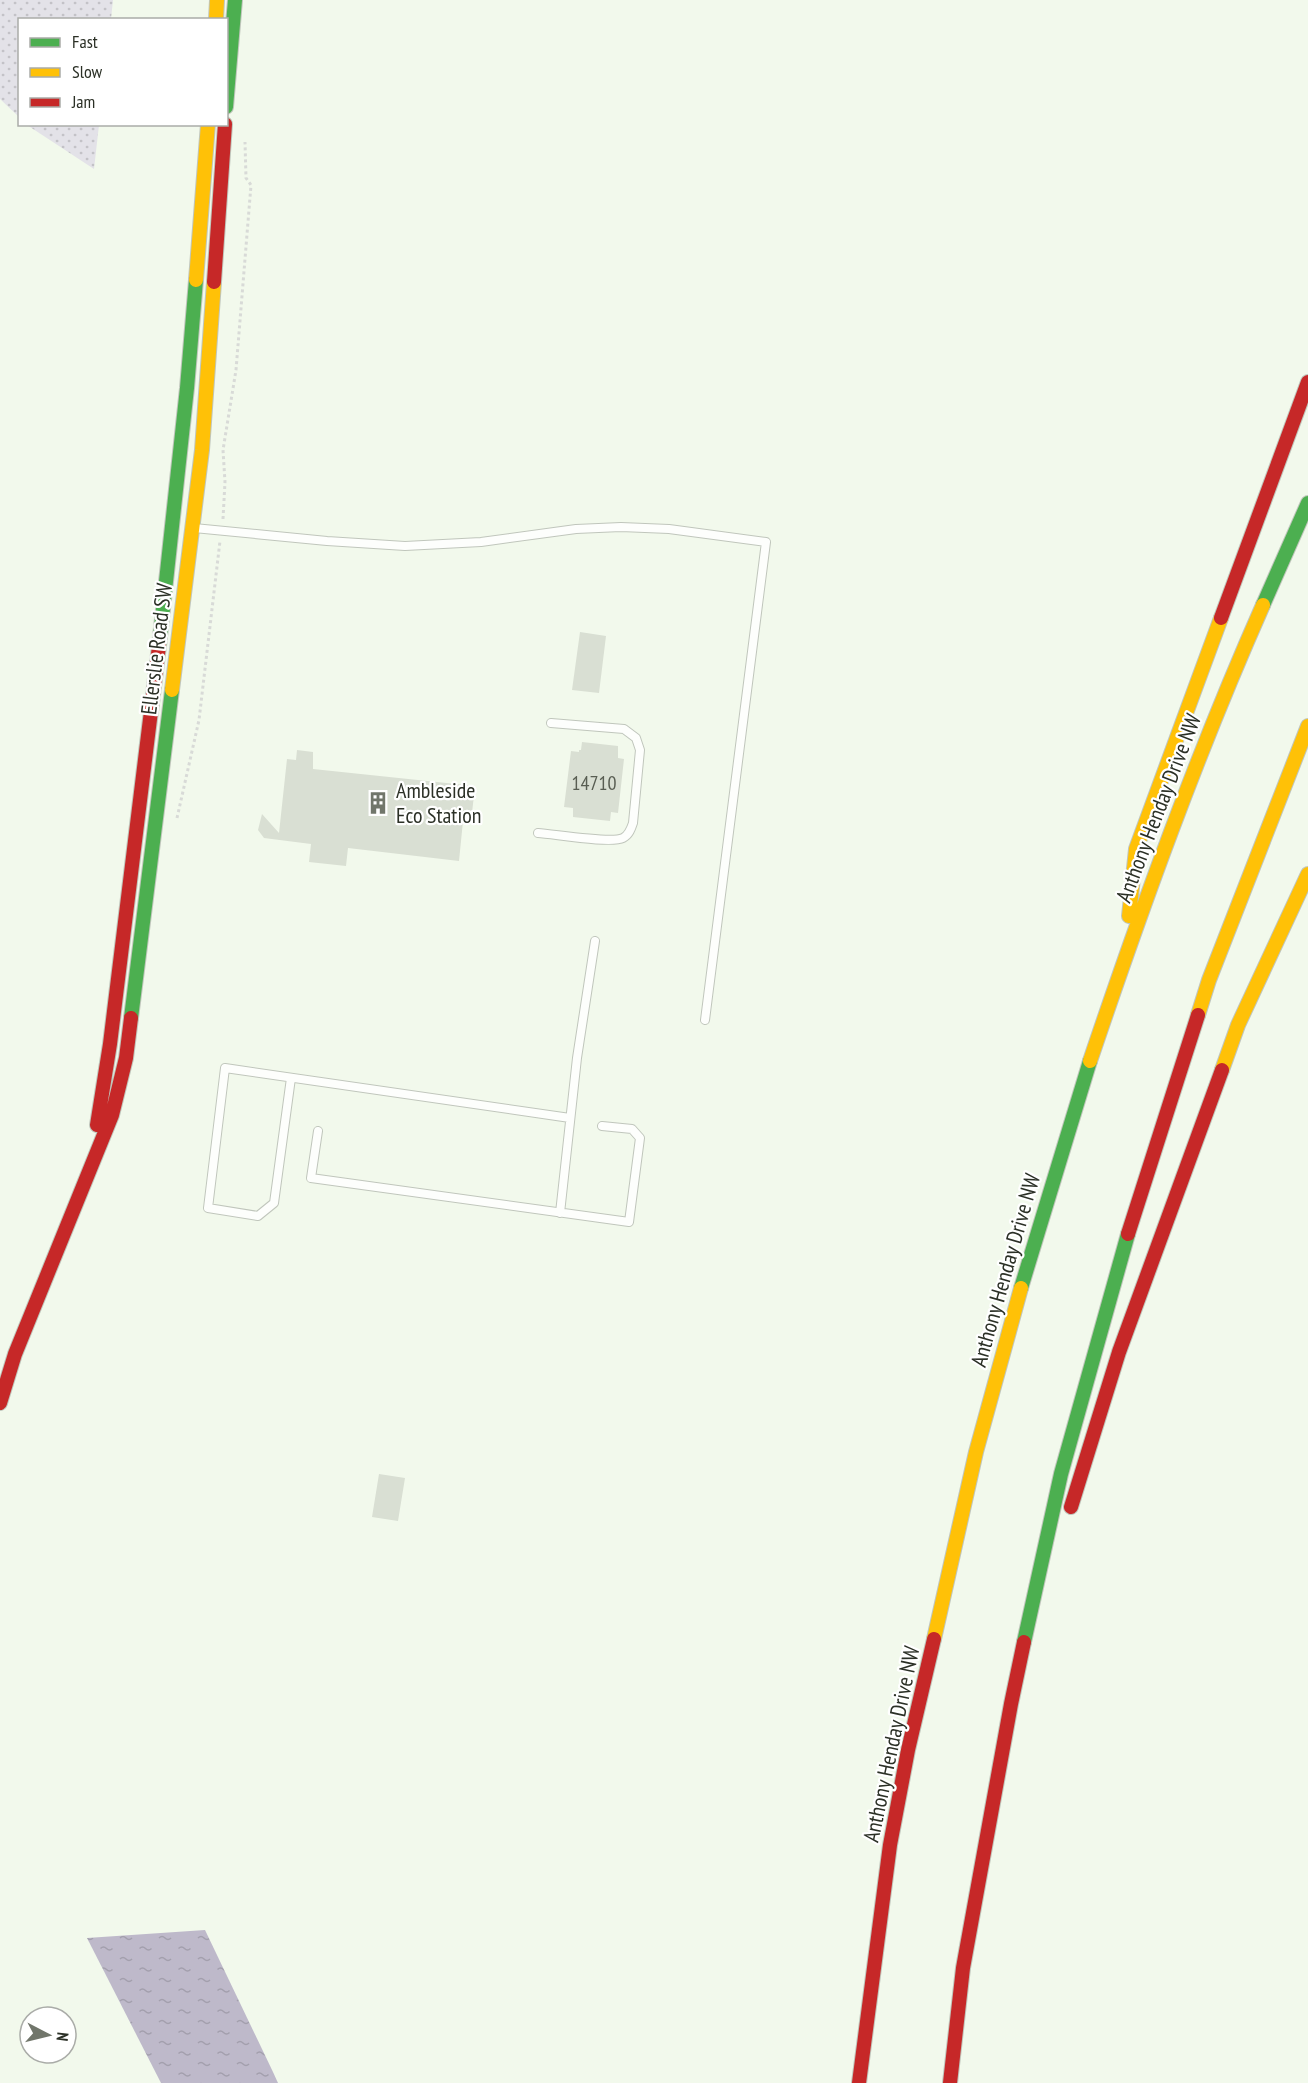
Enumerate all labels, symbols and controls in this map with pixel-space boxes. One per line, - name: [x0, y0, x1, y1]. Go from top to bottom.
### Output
- legend: [18, 18, 228, 126]
- text: Fast: [72, 30, 98, 53]
- text: Slow: [72, 60, 103, 83]
- text: Jam: [71, 90, 95, 113]
- street label: Ellerslie Road SW: [134, 581, 178, 716]
- street label: Anthony Henday Drive NW: [1109, 710, 1207, 906]
- house number: 14710: [572, 770, 617, 796]
- place label: Ambleside Eco Station: [396, 776, 481, 829]
- building icon: Ambleside Eco Station: [365, 790, 391, 816]
- street label: Anthony Henday Drive NW: [964, 1170, 1046, 1370]
- street label: Anthony Henday Drive NW: [857, 1643, 925, 1845]
- north arrow: [18, 2005, 78, 2065]
- text: N: [52, 2031, 73, 2042]

